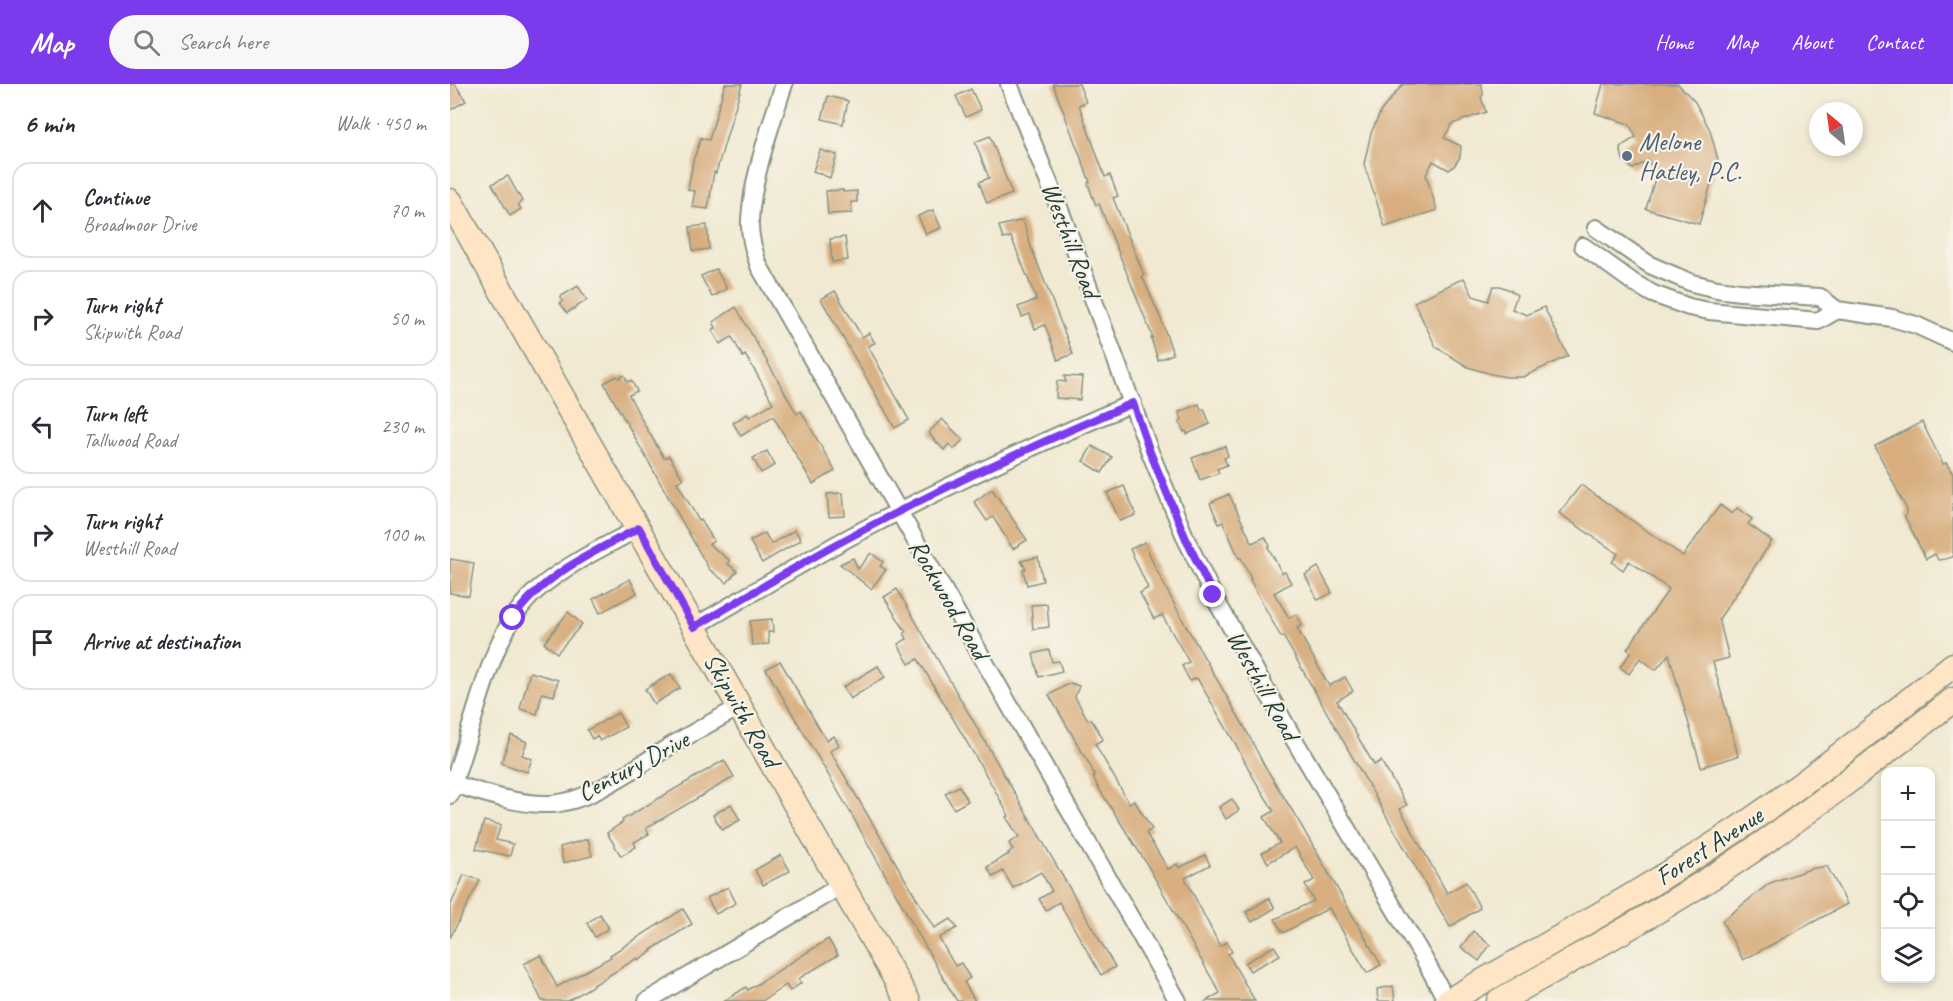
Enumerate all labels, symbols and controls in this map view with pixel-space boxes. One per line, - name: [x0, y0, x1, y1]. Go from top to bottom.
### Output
- search box: [109, 15, 529, 69]
- text: Map: [30, 25, 73, 60]
- icon: search: [130, 26, 163, 59]
- text: Search here: [178, 28, 268, 56]
- text: Home: [1655, 29, 1693, 55]
- text: Map: [1726, 29, 1758, 55]
- text: About: [1791, 29, 1833, 55]
- text: Contact: [1866, 29, 1923, 55]
- north arrow: [1809, 102, 1863, 156]
- text: 6 min: [24, 107, 74, 140]
- text: Walk · 450 m: [336, 111, 426, 136]
- place label: Melone Hatley, P.C.: [1639, 125, 1742, 188]
- marker: Melone Hatley, P.C.: [1620, 149, 1634, 163]
- street label: Westhill Road: [1034, 178, 1109, 306]
- text: Continue: [83, 184, 149, 212]
- icon: ahead: [26, 194, 59, 227]
- text: 70 m: [390, 198, 424, 223]
- text: Broadmoor Drive: [83, 212, 197, 237]
- text: Turn right: [83, 292, 160, 320]
- icon: right: [26, 302, 59, 335]
- text: 50 m: [390, 306, 424, 331]
- text: Skipwith Road: [83, 320, 181, 345]
- text: Turn left: [83, 400, 147, 428]
- icon: left: [26, 410, 59, 443]
- text: 230 m: [381, 414, 424, 439]
- text: Tallwood Road: [83, 428, 177, 453]
- text: Turn right: [83, 508, 160, 536]
- icon: right: [26, 518, 59, 551]
- text: 100 m: [381, 522, 424, 547]
- street label: Rockwood Road: [901, 533, 999, 668]
- text: Westhill Road: [83, 536, 176, 561]
- route end: [1199, 581, 1225, 607]
- route start: [499, 604, 525, 630]
- street label: Westhill Road: [1219, 624, 1309, 749]
- icon: arrive: [26, 626, 59, 659]
- text: Arrive at destination: [83, 628, 240, 656]
- street label: Skipwith Road: [696, 647, 790, 776]
- street label: Century Drive: [572, 722, 697, 809]
- map controls: [1881, 767, 1935, 983]
- button: +: [1881, 767, 1935, 821]
- street label: Forest Avenue: [1649, 798, 1770, 893]
- button: −: [1881, 821, 1935, 875]
- button: locate: [1881, 875, 1935, 929]
- button: layers: [1881, 929, 1935, 983]

